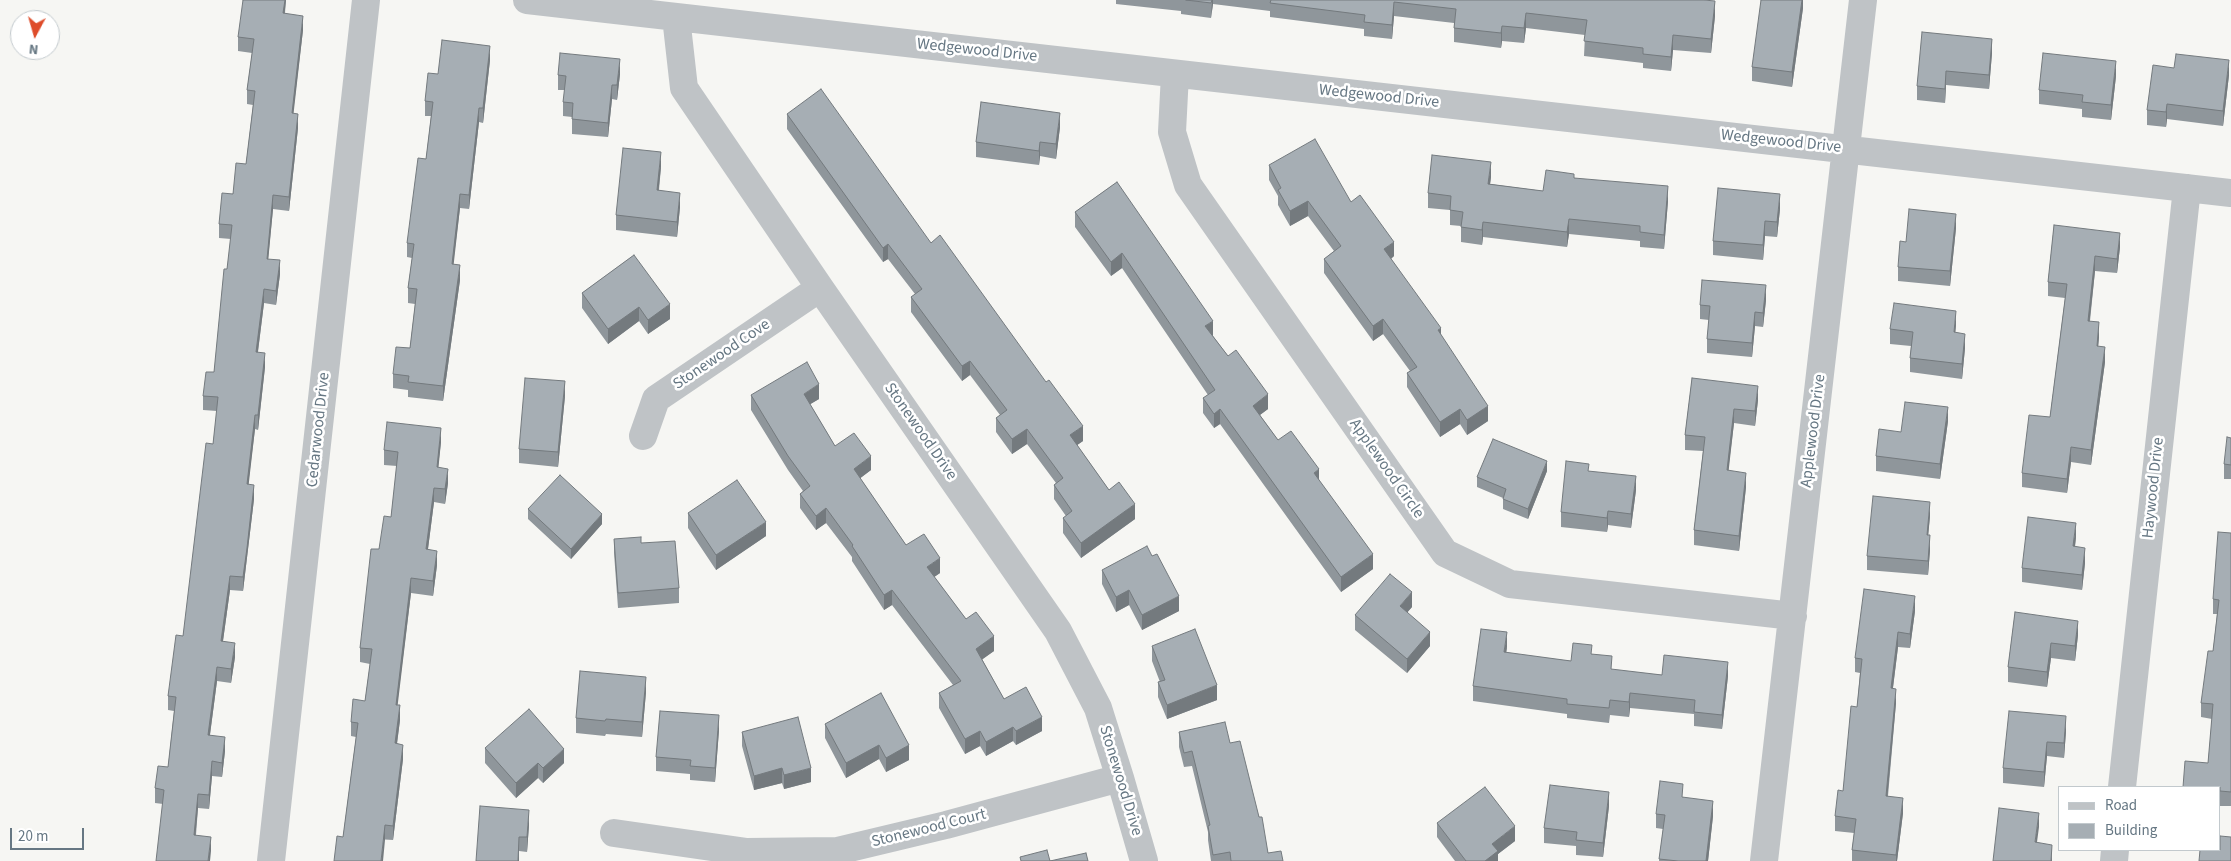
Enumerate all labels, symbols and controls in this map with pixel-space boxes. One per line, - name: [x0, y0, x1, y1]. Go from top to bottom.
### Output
- north arrow: [10, 10, 60, 60]
- street label: Wedgewood Drive: [916, 35, 1038, 67]
- text: N: [28, 38, 39, 59]
- street label: Wedgewood Drive: [1318, 81, 1440, 113]
- street label: Wedgewood Drive: [1720, 126, 1842, 158]
- street label: Stonewood Cove: [670, 316, 774, 394]
- street label: Cedarwood Drive: [303, 372, 335, 488]
- street label: Applewood Drive: [1798, 373, 1830, 489]
- street label: Stonewood Drive: [879, 380, 961, 484]
- street label: Applewood Circle: [1345, 415, 1427, 523]
- street label: Haywood Drive: [2139, 437, 2169, 539]
- street label: Stonewood Drive: [1094, 724, 1146, 838]
- legend: [2058, 786, 2221, 851]
- text: Road: [2105, 795, 2137, 816]
- street label: Stonewood Court: [870, 806, 988, 852]
- scale bar: [12, 818, 86, 850]
- text: Building: [2105, 820, 2157, 841]
- text: 20 m: [18, 826, 48, 847]

